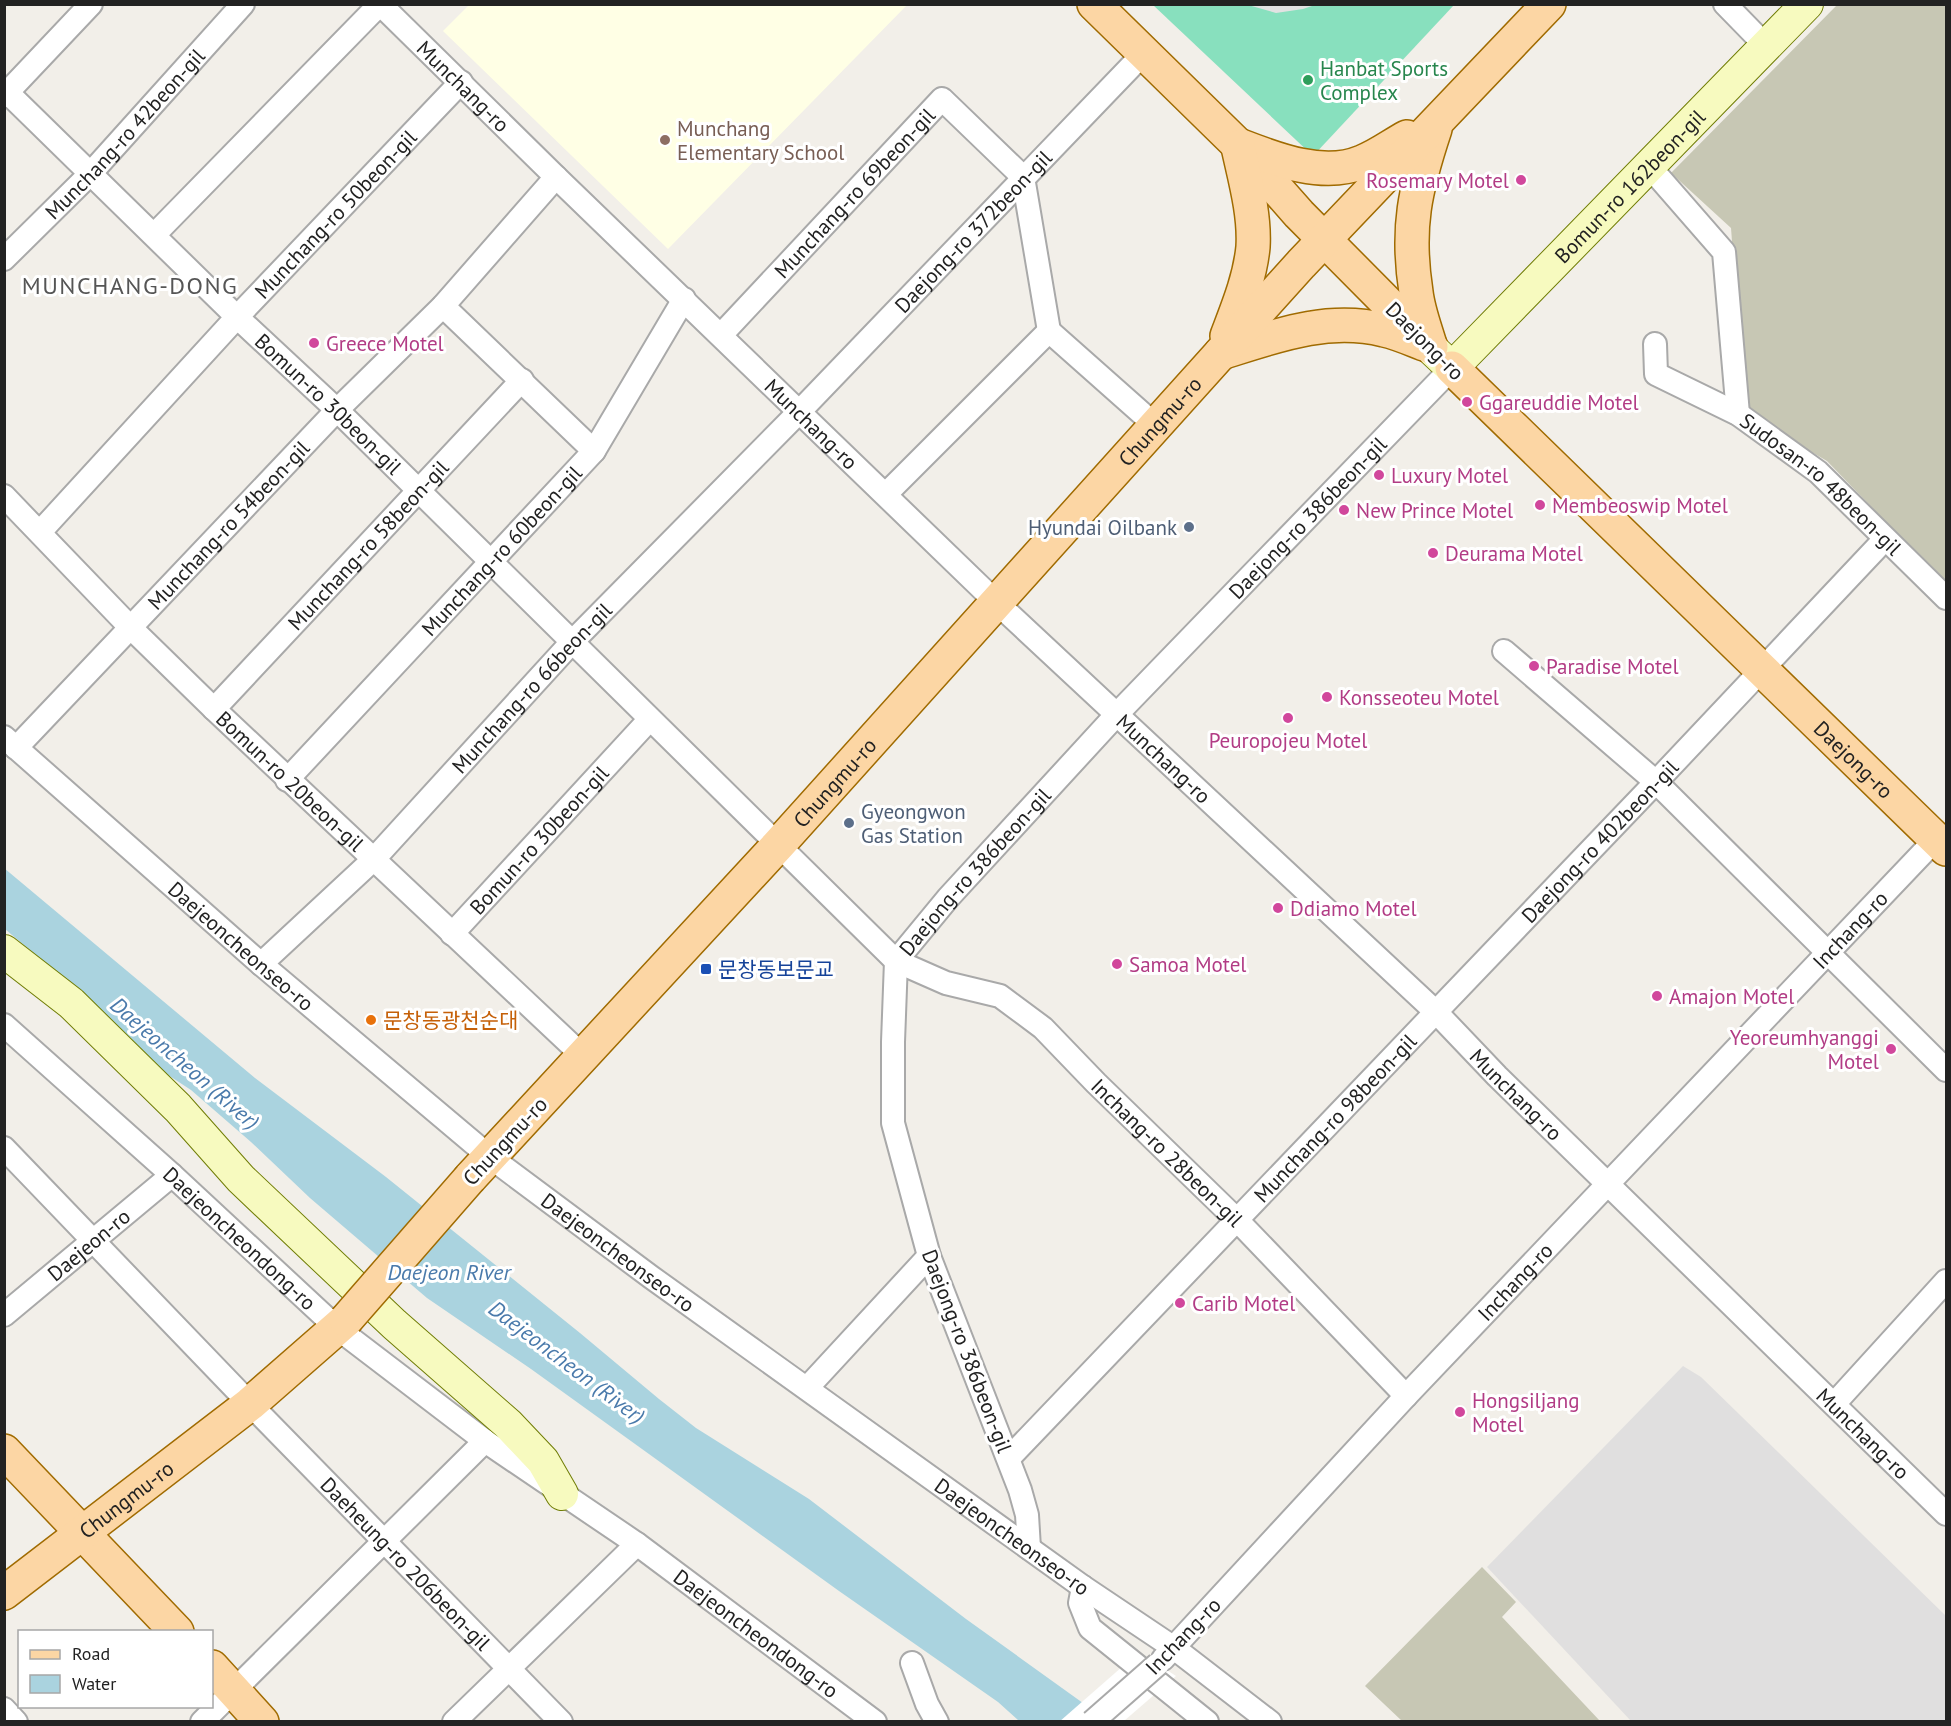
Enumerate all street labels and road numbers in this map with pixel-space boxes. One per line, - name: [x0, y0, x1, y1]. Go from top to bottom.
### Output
- street label: Munchang-ro: [411, 34, 516, 138]
- street label: Munchang-ro 42beon-gil: [39, 43, 210, 225]
- street label: Munchang-ro 69beon-gil: [768, 102, 940, 283]
- street label: Bomun-ro 162beon-gil: [1548, 103, 1711, 269]
- street label: Munchang-ro 50beon-gil: [248, 124, 422, 304]
- street label: Daejong-ro 372beon-gil: [888, 144, 1057, 318]
- street label: Daejong-ro: [1380, 296, 1470, 386]
- street label: Bomun-ro 30beon-gil: [249, 327, 408, 480]
- street label: Chungmu-ro: [1112, 370, 1207, 472]
- street label: Munchang-ro: [759, 373, 864, 475]
- street label: Sudosan-ro 48beon-gil: [1735, 407, 1908, 561]
- street label: Daejong-ro 386beon-gil: [1223, 431, 1392, 604]
- street label: Munchang-ro 54beon-gil: [141, 434, 315, 615]
- street label: Munchang-ro 58beon-gil: [282, 454, 454, 635]
- street label: Munchang-ro 60beon-gil: [415, 460, 587, 641]
- street label: Munchang-ro 66beon-gil: [446, 596, 617, 779]
- street label: Bomun-ro 20beon-gil: [211, 705, 370, 857]
- street label: Munchang-ro: [1111, 708, 1217, 809]
- street label: Daejong-ro: [1809, 715, 1899, 804]
- street label: Chungmu-ro: [787, 732, 882, 833]
- street label: Daejong-ro 402beon-gil: [1515, 754, 1684, 928]
- street label: Bomun-ro 30beon-gil: [463, 760, 614, 920]
- street label: Daejong-ro 386beon-gil: [893, 782, 1056, 961]
- street label: Daejeoncheonseo-ro: [163, 875, 320, 1016]
- street label: Inchang-ro: [1806, 885, 1893, 974]
- street label: Munchang-ro 98beon-gil: [1248, 1028, 1422, 1208]
- street label: Munchang-ro: [1464, 1043, 1568, 1146]
- street label: Inchang-ro 28beon-gil: [1086, 1072, 1249, 1232]
- street label: Chungmu-ro: [457, 1091, 553, 1191]
- street label: Daejeoncheondong-ro: [158, 1160, 322, 1316]
- street label: Daejeoncheonseo-ro: [536, 1186, 700, 1318]
- street label: Daejeon-ro: [42, 1202, 135, 1287]
- street label: Inchang-ro: [1471, 1237, 1558, 1326]
- street label: Daejong-ro 386beon-gil: [916, 1246, 1018, 1456]
- street label: Munchang-ro: [1811, 1382, 1915, 1485]
- street label: Chungmu-ro: [73, 1454, 179, 1544]
- street label: Daeheung-ro 206beon-gil: [315, 1471, 497, 1656]
- street label: Daejeoncheonseo-ro: [930, 1472, 1095, 1601]
- street label: Daejeoncheondong-ro: [668, 1563, 844, 1704]
- street label: Inchang-ro: [1139, 1591, 1227, 1681]

